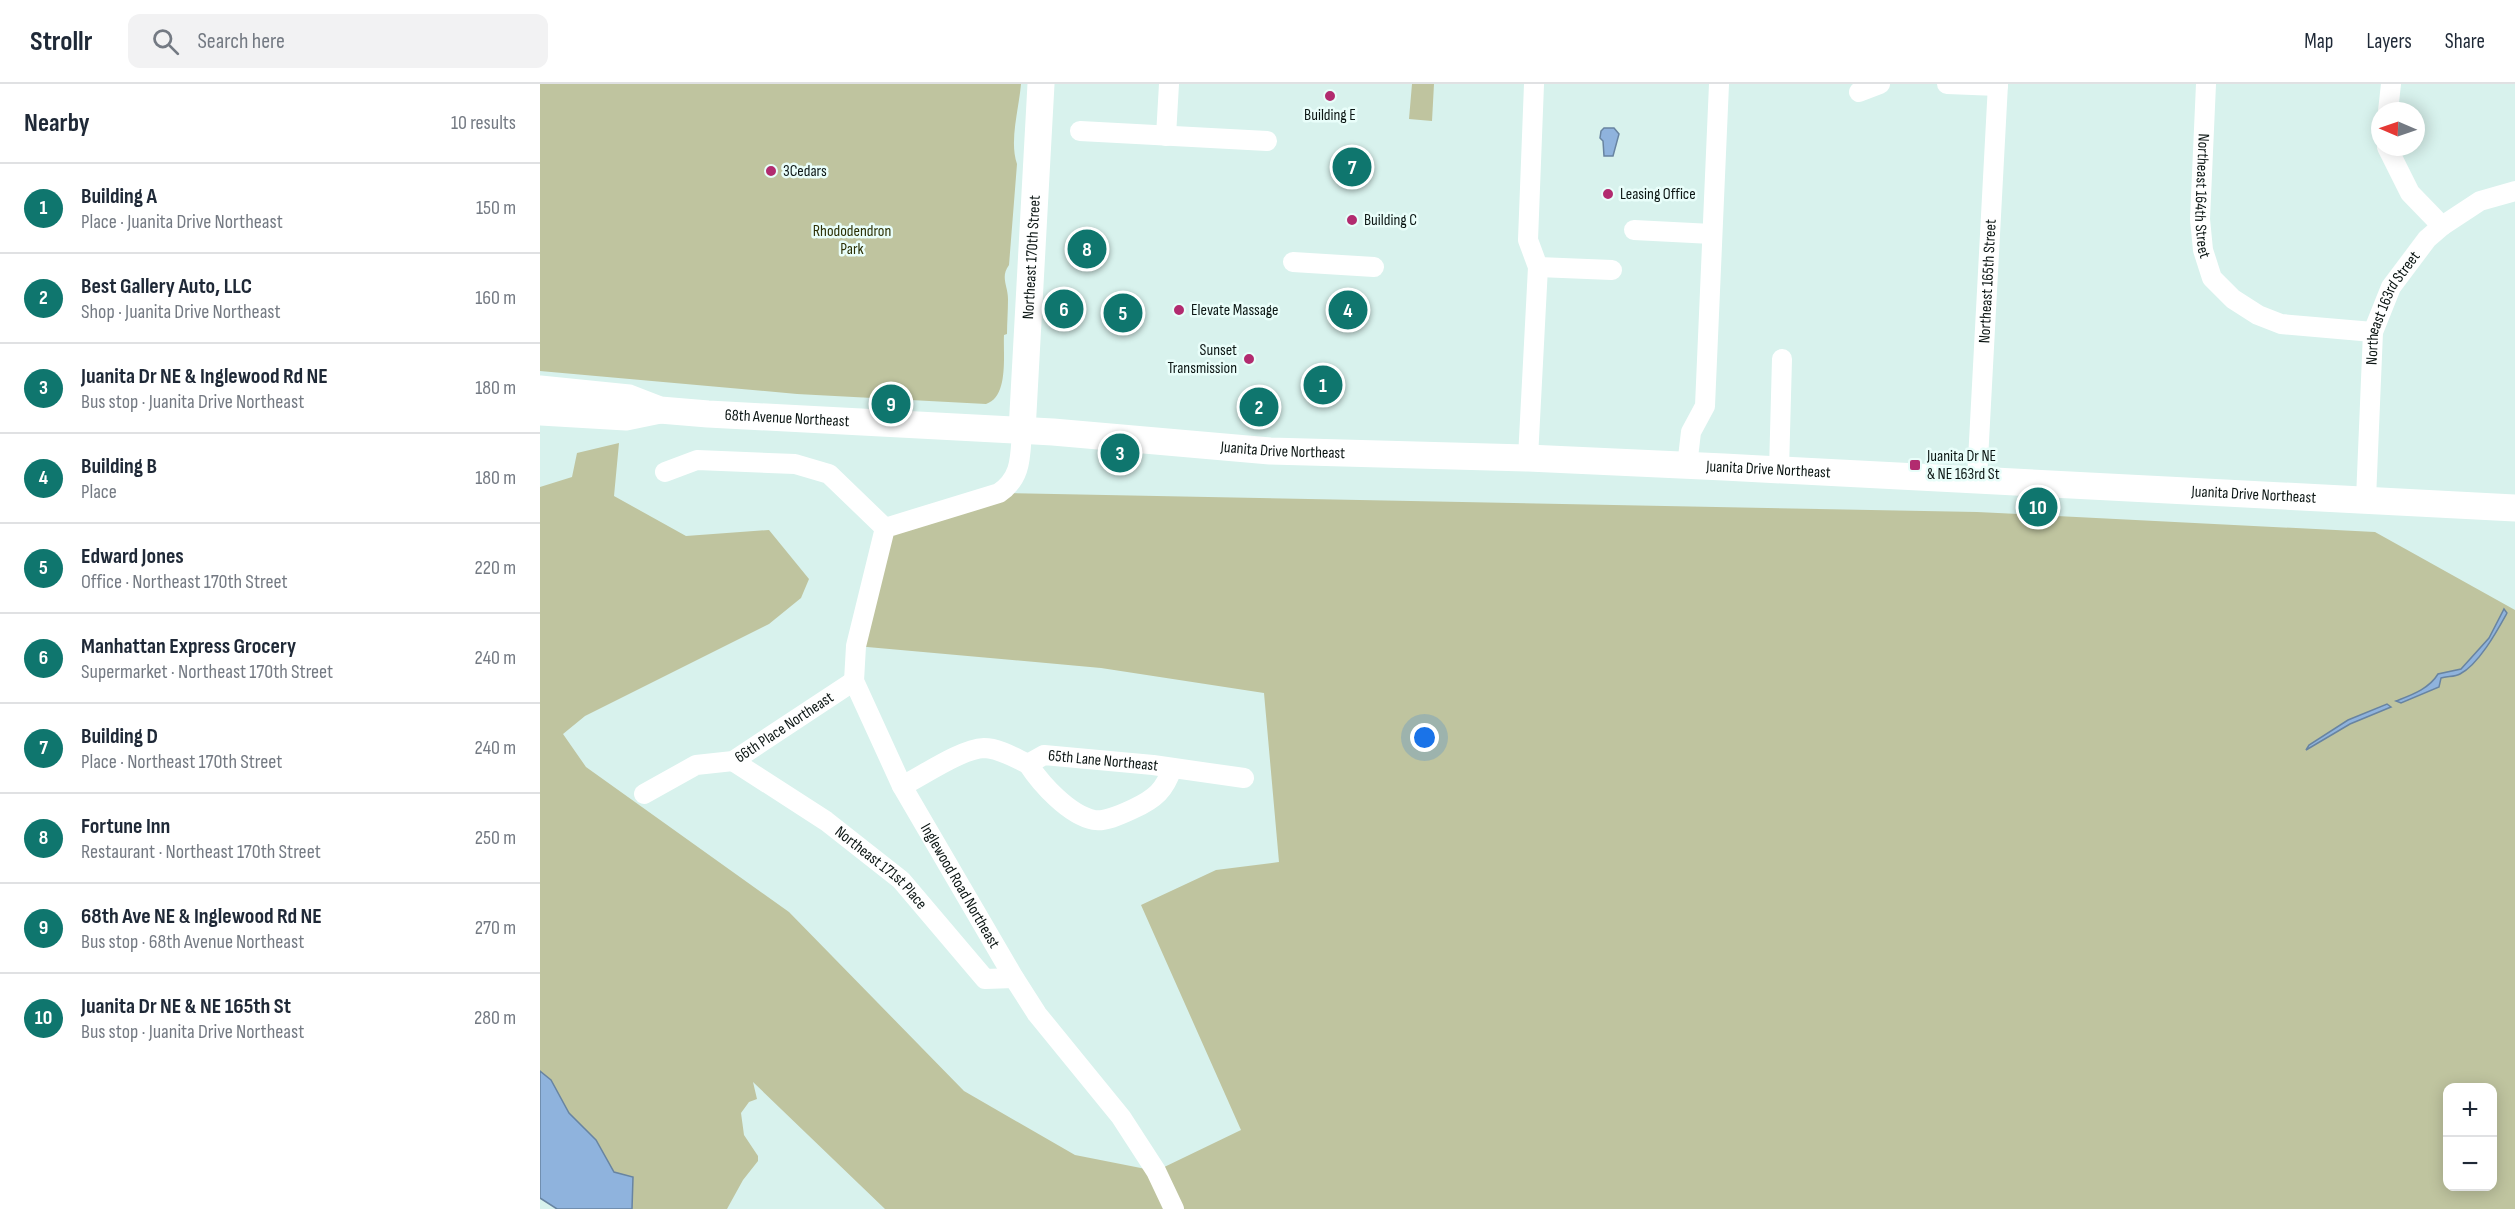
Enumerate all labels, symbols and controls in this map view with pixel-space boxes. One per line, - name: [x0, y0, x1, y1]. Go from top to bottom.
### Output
- search box: [128, 14, 548, 68]
- text: Strollr: [30, 25, 92, 58]
- icon: search: [149, 25, 182, 58]
- text: Search here: [197, 28, 285, 55]
- text: Map: [2304, 29, 2333, 54]
- text: Layers: [2366, 29, 2412, 54]
- text: Share: [2445, 29, 2485, 54]
- marker: Building E: [1323, 89, 1337, 103]
- north arrow: [2371, 102, 2425, 156]
- place label: Building E: [1304, 106, 1356, 125]
- text: Nearby: [24, 108, 90, 139]
- text: 10 results: [451, 111, 516, 135]
- street label: Northeast 164th Street: [2190, 133, 2215, 261]
- pin: 7: [1332, 144, 1372, 190]
- place label: 3Cedars: [783, 162, 827, 181]
- marker: 3Cedars: [764, 164, 778, 178]
- text: Building A: [81, 183, 157, 210]
- place label: Leasing Office: [1620, 185, 1696, 204]
- marker: Leasing Office: [1601, 187, 1615, 201]
- street label: Northeast 170th Street: [1019, 195, 1044, 320]
- text: 1: [40, 196, 47, 220]
- text: 150 m: [476, 196, 516, 220]
- text: Place · Juanita Drive Northeast: [81, 210, 283, 234]
- place label: Building C: [1364, 211, 1417, 230]
- marker: Building C: [1345, 213, 1359, 227]
- street label: Northeast 165th Street: [1975, 219, 2000, 344]
- park label: Rhododendron Park: [813, 222, 891, 259]
- pin: 8: [1068, 226, 1106, 272]
- street label: Northeast 163rd Street: [2362, 247, 2424, 365]
- text: Best Gallery Auto, LLC: [81, 273, 252, 300]
- text: 2: [39, 286, 48, 310]
- text: 160 m: [475, 286, 516, 310]
- pin: 6: [1044, 286, 1084, 332]
- pin: 4: [1328, 288, 1368, 332]
- pin: 5: [1104, 290, 1142, 336]
- text: Shop · Juanita Drive Northeast: [81, 300, 281, 324]
- place label: Elevate Massage: [1191, 301, 1279, 320]
- marker: Elevate Massage: [1172, 303, 1186, 317]
- place label: Sunset Transmission: [1168, 341, 1237, 378]
- marker: Sunset Transmission: [1242, 352, 1256, 366]
- pin: 1: [1304, 362, 1342, 408]
- text: Juanita Dr NE & Inglewood Rd NE: [81, 363, 328, 390]
- text: 3: [39, 376, 48, 400]
- text: 180 m: [475, 376, 516, 400]
- pin: 9: [872, 382, 910, 426]
- pin: 2: [1240, 384, 1278, 430]
- text: Bus stop · Juanita Drive Northeast: [81, 390, 304, 414]
- street label: 68th Avenue Northeast: [724, 405, 850, 431]
- pin: 3: [1100, 430, 1140, 476]
- street label: Juanita Drive Northeast: [1219, 437, 1346, 463]
- place label: Juanita Dr NE & NE 163rd St: [1926, 447, 2000, 484]
- text: Building B: [81, 453, 157, 480]
- street label: Juanita Drive Northeast: [1705, 457, 1831, 482]
- marker: Juanita Dr NE & NE 163rd St: [1908, 458, 1922, 472]
- text: 4: [39, 466, 48, 490]
- text: 180 m: [475, 466, 516, 490]
- text: Place: [81, 480, 117, 504]
- street label: Juanita Drive Northeast: [2190, 482, 2317, 507]
- pin: 10: [2018, 484, 2058, 530]
- text: Edward Jones: [81, 543, 184, 570]
- text: 5: [39, 556, 48, 580]
- text: 220 m: [475, 556, 516, 580]
- text: Office · Northeast 170th Street: [81, 570, 288, 594]
- text: Manhattan Express Grocery: [81, 633, 296, 660]
- text: 6: [39, 646, 48, 670]
- text: 240 m: [475, 646, 516, 670]
- text: Supermarket · Northeast 170th Street: [81, 660, 333, 684]
- street label: 66th Place Northeast: [731, 688, 837, 767]
- text: Building D: [81, 723, 158, 750]
- your location: [1410, 723, 1439, 752]
- text: 7: [39, 736, 48, 760]
- text: 240 m: [475, 736, 516, 760]
- street label: 65th Lane Northeast: [1047, 746, 1160, 775]
- text: Place · Northeast 170th Street: [81, 750, 282, 774]
- text: Fortune Inn: [81, 813, 170, 840]
- street label: Inglewood Road Northeast: [916, 820, 1004, 952]
- street label: Northeast 171st Place: [831, 822, 931, 913]
- text: 8: [39, 826, 48, 850]
- text: 250 m: [475, 826, 516, 850]
- text: Restaurant · Northeast 170th Street: [81, 840, 321, 864]
- text: 68th Ave NE & Inglewood Rd NE: [81, 903, 322, 930]
- text: 9: [39, 916, 48, 940]
- text: 270 m: [475, 916, 516, 940]
- text: Bus stop · 68th Avenue Northeast: [81, 930, 304, 954]
- text: Juanita Dr NE & NE 165th St: [81, 993, 291, 1020]
- text: 10: [35, 1006, 52, 1030]
- text: 280 m: [474, 1006, 516, 1030]
- text: Bus stop · Juanita Drive Northeast: [81, 1020, 304, 1044]
- map controls: [2443, 1083, 2497, 1191]
- button: +: [2443, 1083, 2497, 1137]
- button: −: [2443, 1137, 2497, 1191]

